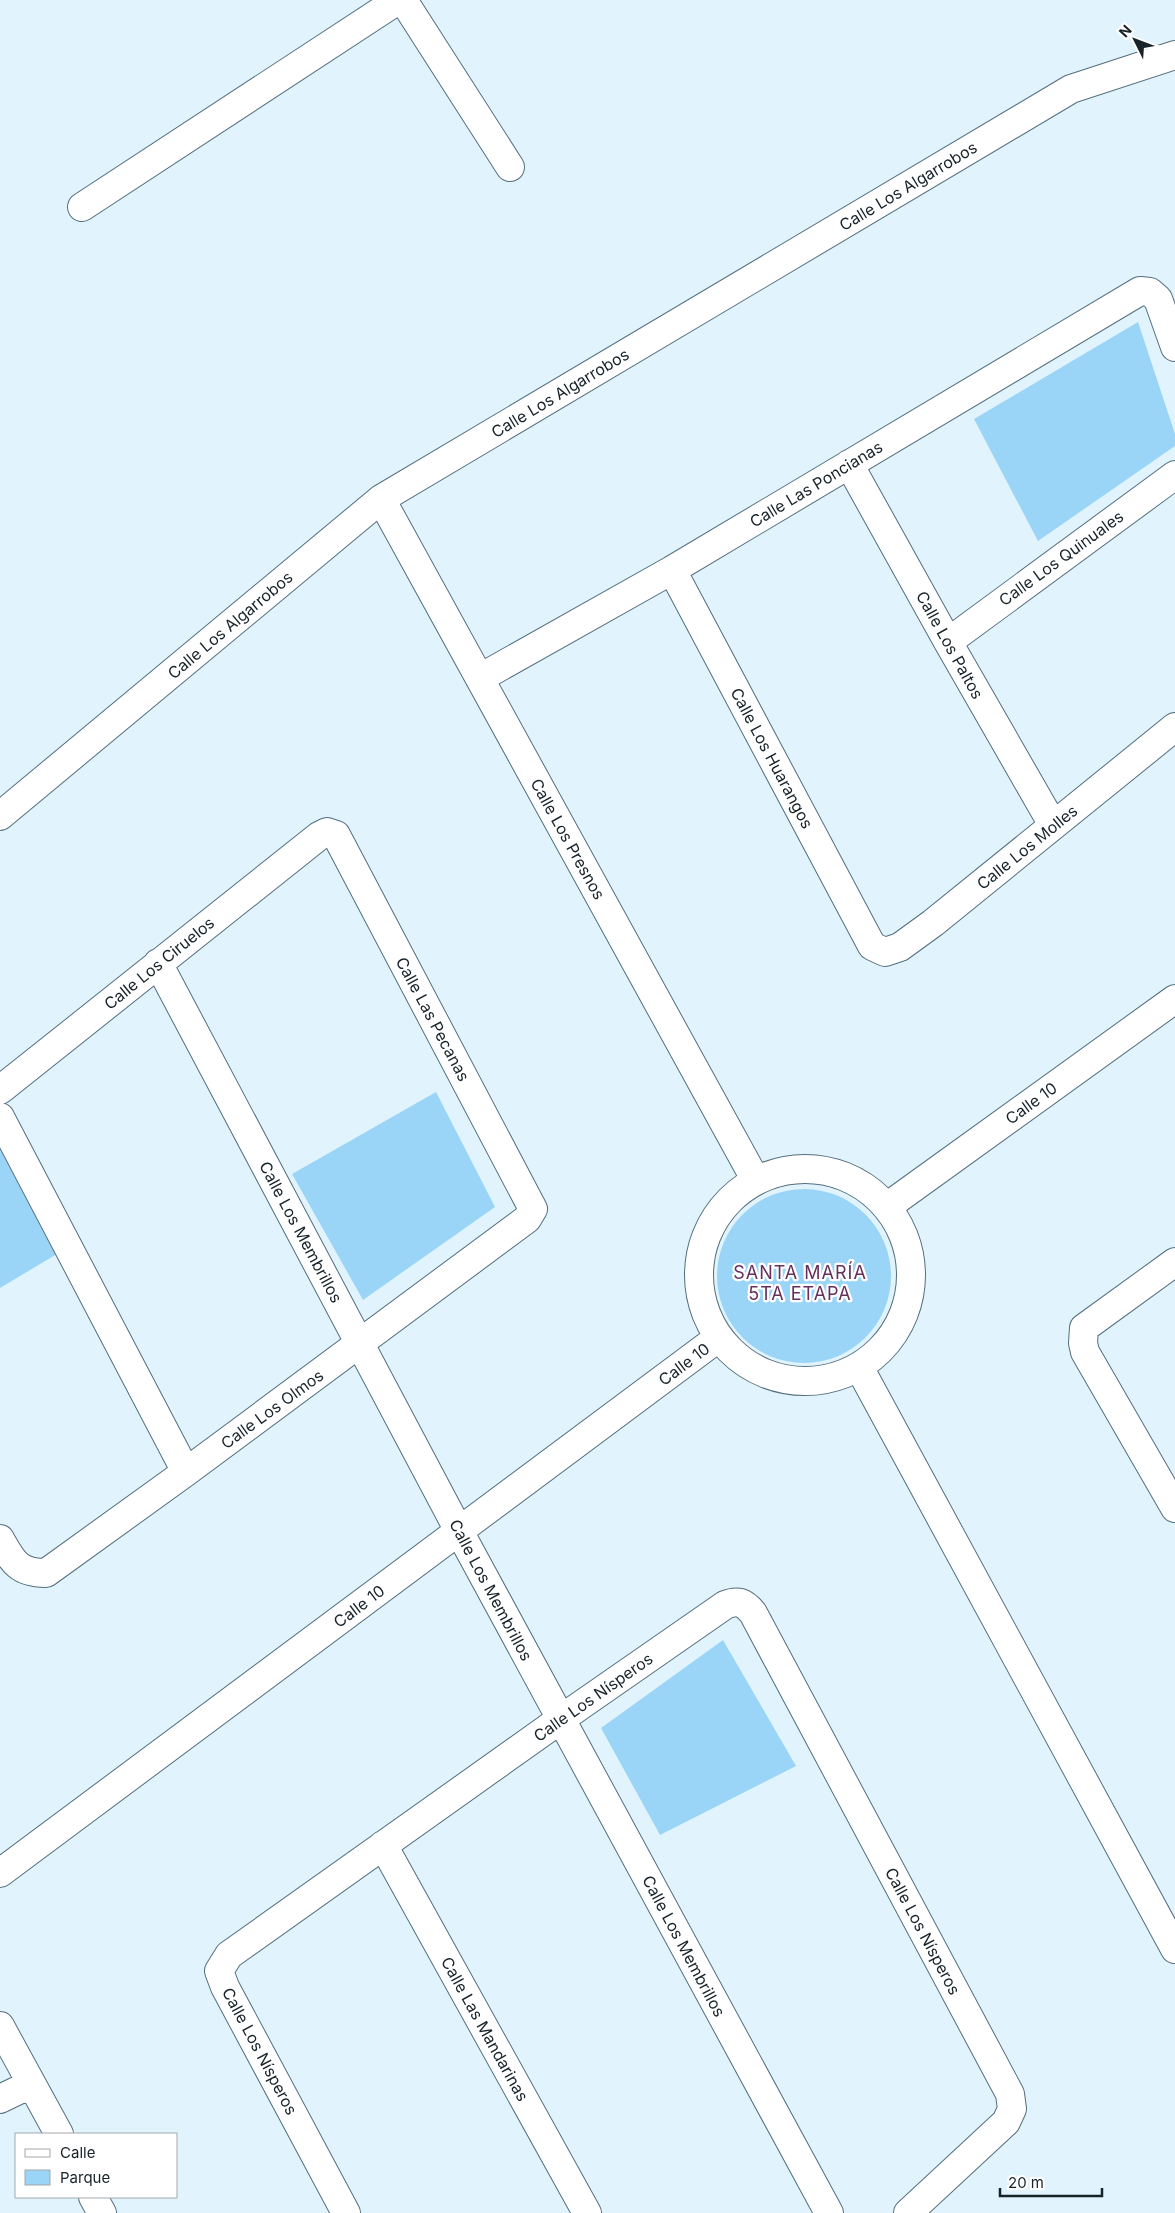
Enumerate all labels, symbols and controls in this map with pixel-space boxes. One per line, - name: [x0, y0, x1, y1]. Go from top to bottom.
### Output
- north arrow: [1110, 15, 1160, 65]
- text: N: [1115, 21, 1135, 41]
- street label: Calle Los Algarrobos: [836, 137, 980, 235]
- street label: Calle Los Algarrobos: [488, 344, 632, 442]
- street label: Calle Las Poncianas: [746, 436, 886, 532]
- street label: Calle Los Quinuales: [995, 506, 1127, 610]
- street label: Calle Los Algarrobos: [163, 567, 297, 683]
- street label: Calle Los Paltos: [912, 588, 988, 702]
- street label: Calle Los Huarangos: [726, 684, 818, 832]
- street label: Calle Los Presnos: [527, 775, 609, 903]
- street label: Calle Los Molles: [973, 800, 1081, 894]
- street label: Calle Los Ciruelos: [100, 912, 218, 1014]
- street label: Calle Las Pecanas: [392, 953, 474, 1085]
- street label: Calle 10: [1001, 1078, 1061, 1128]
- street label: Calle Los Membrillos: [255, 1158, 347, 1306]
- district label: SANTA MARÍA 5TA ETAPA: [733, 1261, 867, 1304]
- street label: Calle 10: [654, 1338, 714, 1390]
- street label: Calle Los Olmos: [217, 1365, 327, 1453]
- street label: Calle Los Membrillos: [445, 1516, 537, 1664]
- street label: Calle 10: [329, 1580, 389, 1632]
- street label: Calle Los Nísperos: [529, 1648, 657, 1746]
- street label: Calle Los Nísperos: [881, 1864, 965, 1998]
- street label: Calle Los Membrillos: [638, 1872, 730, 2020]
- street label: Calle Las Mandarinas: [437, 1953, 533, 2105]
- street label: Calle Los Nísperos: [218, 1984, 302, 2118]
- legend: [15, 2133, 178, 2198]
- text: Calle: [60, 2143, 95, 2162]
- scale bar: [1000, 2166, 1102, 2198]
- text: Parque: [60, 2168, 110, 2187]
- text: 20 m: [1008, 2173, 1044, 2192]

